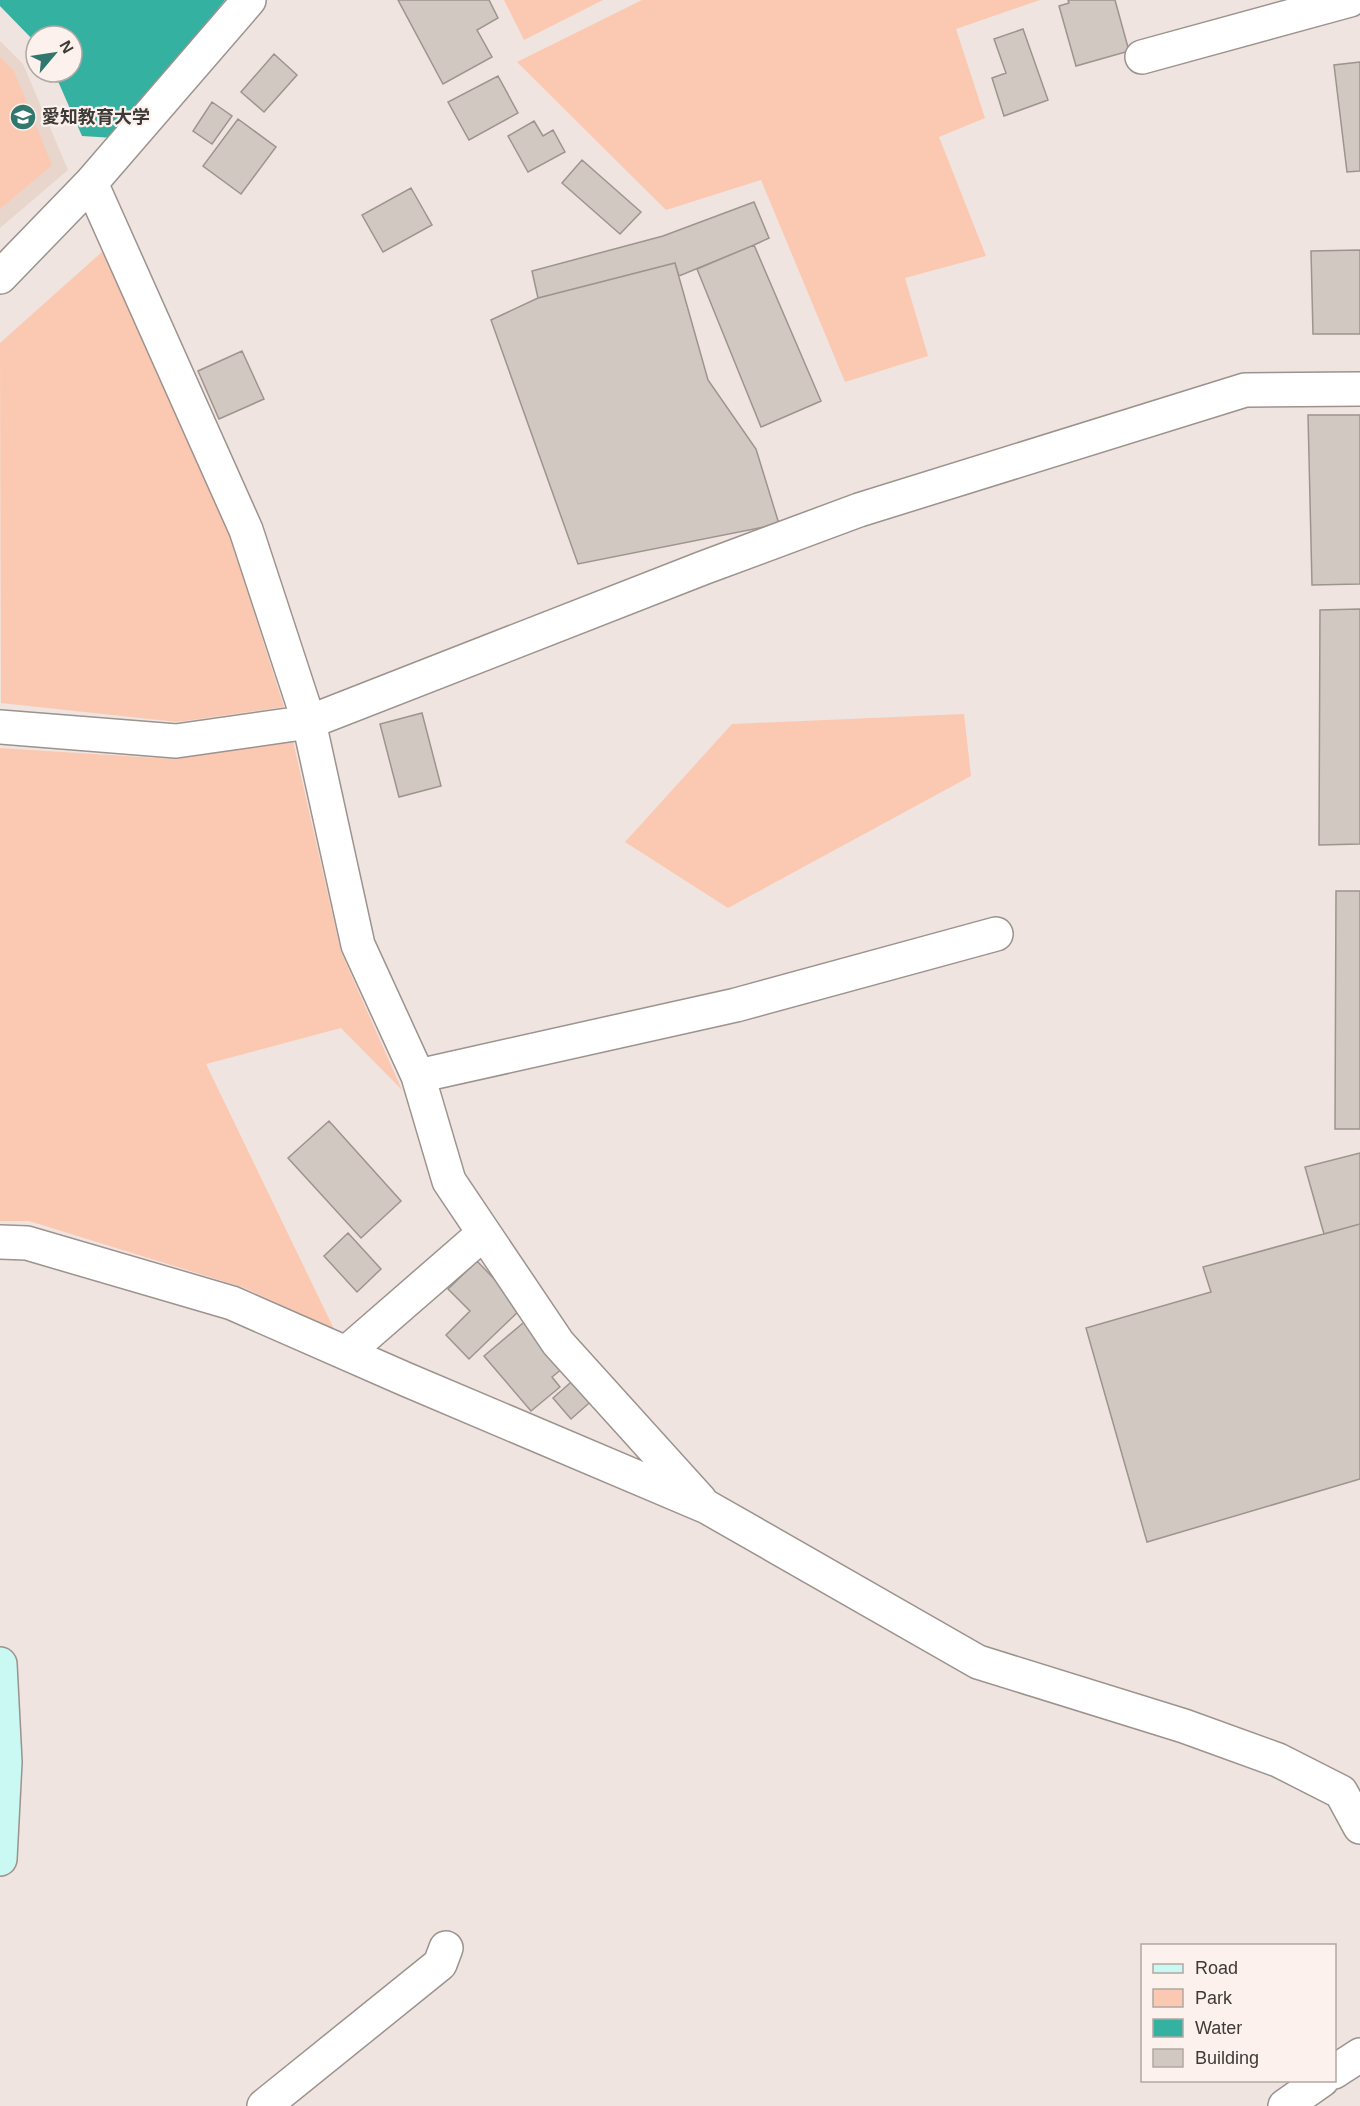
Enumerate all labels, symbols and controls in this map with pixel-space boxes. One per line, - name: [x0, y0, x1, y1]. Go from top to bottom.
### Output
- north arrow: [24, 24, 84, 84]
- text: N: [56, 38, 77, 56]
- school or university icon: 愛知教育大学: [8, 102, 38, 132]
- place label: 愛知教育大学: [42, 107, 150, 127]
- legend: [1141, 1944, 1336, 2082]
- text: Road: [1195, 1958, 1238, 1978]
- text: Park: [1195, 1988, 1233, 2008]
- text: Water: [1195, 2018, 1242, 2038]
- text: Building: [1195, 2048, 1259, 2068]

